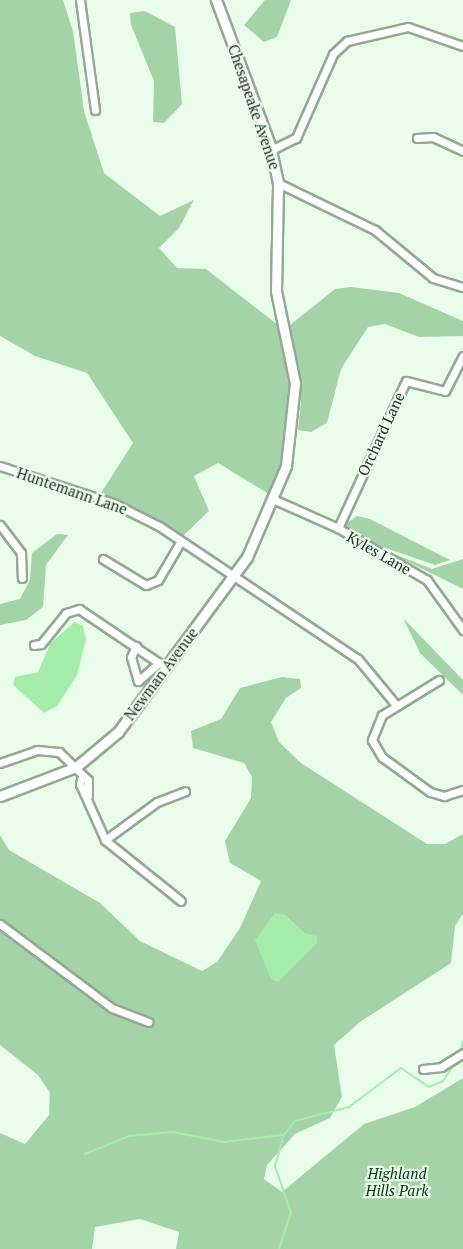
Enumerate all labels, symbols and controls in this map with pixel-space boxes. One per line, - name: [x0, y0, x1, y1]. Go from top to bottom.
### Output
- street label: Chesapeake Avenue: [224, 42, 284, 172]
- street label: Orchard Lane: [354, 389, 408, 479]
- street label: Huntemann Lane: [14, 464, 130, 518]
- street label: Kyles Lane: [344, 527, 414, 579]
- street label: Newman Avenue: [120, 624, 202, 724]
- park label: Highland Hills Park: [366, 1164, 428, 1199]

